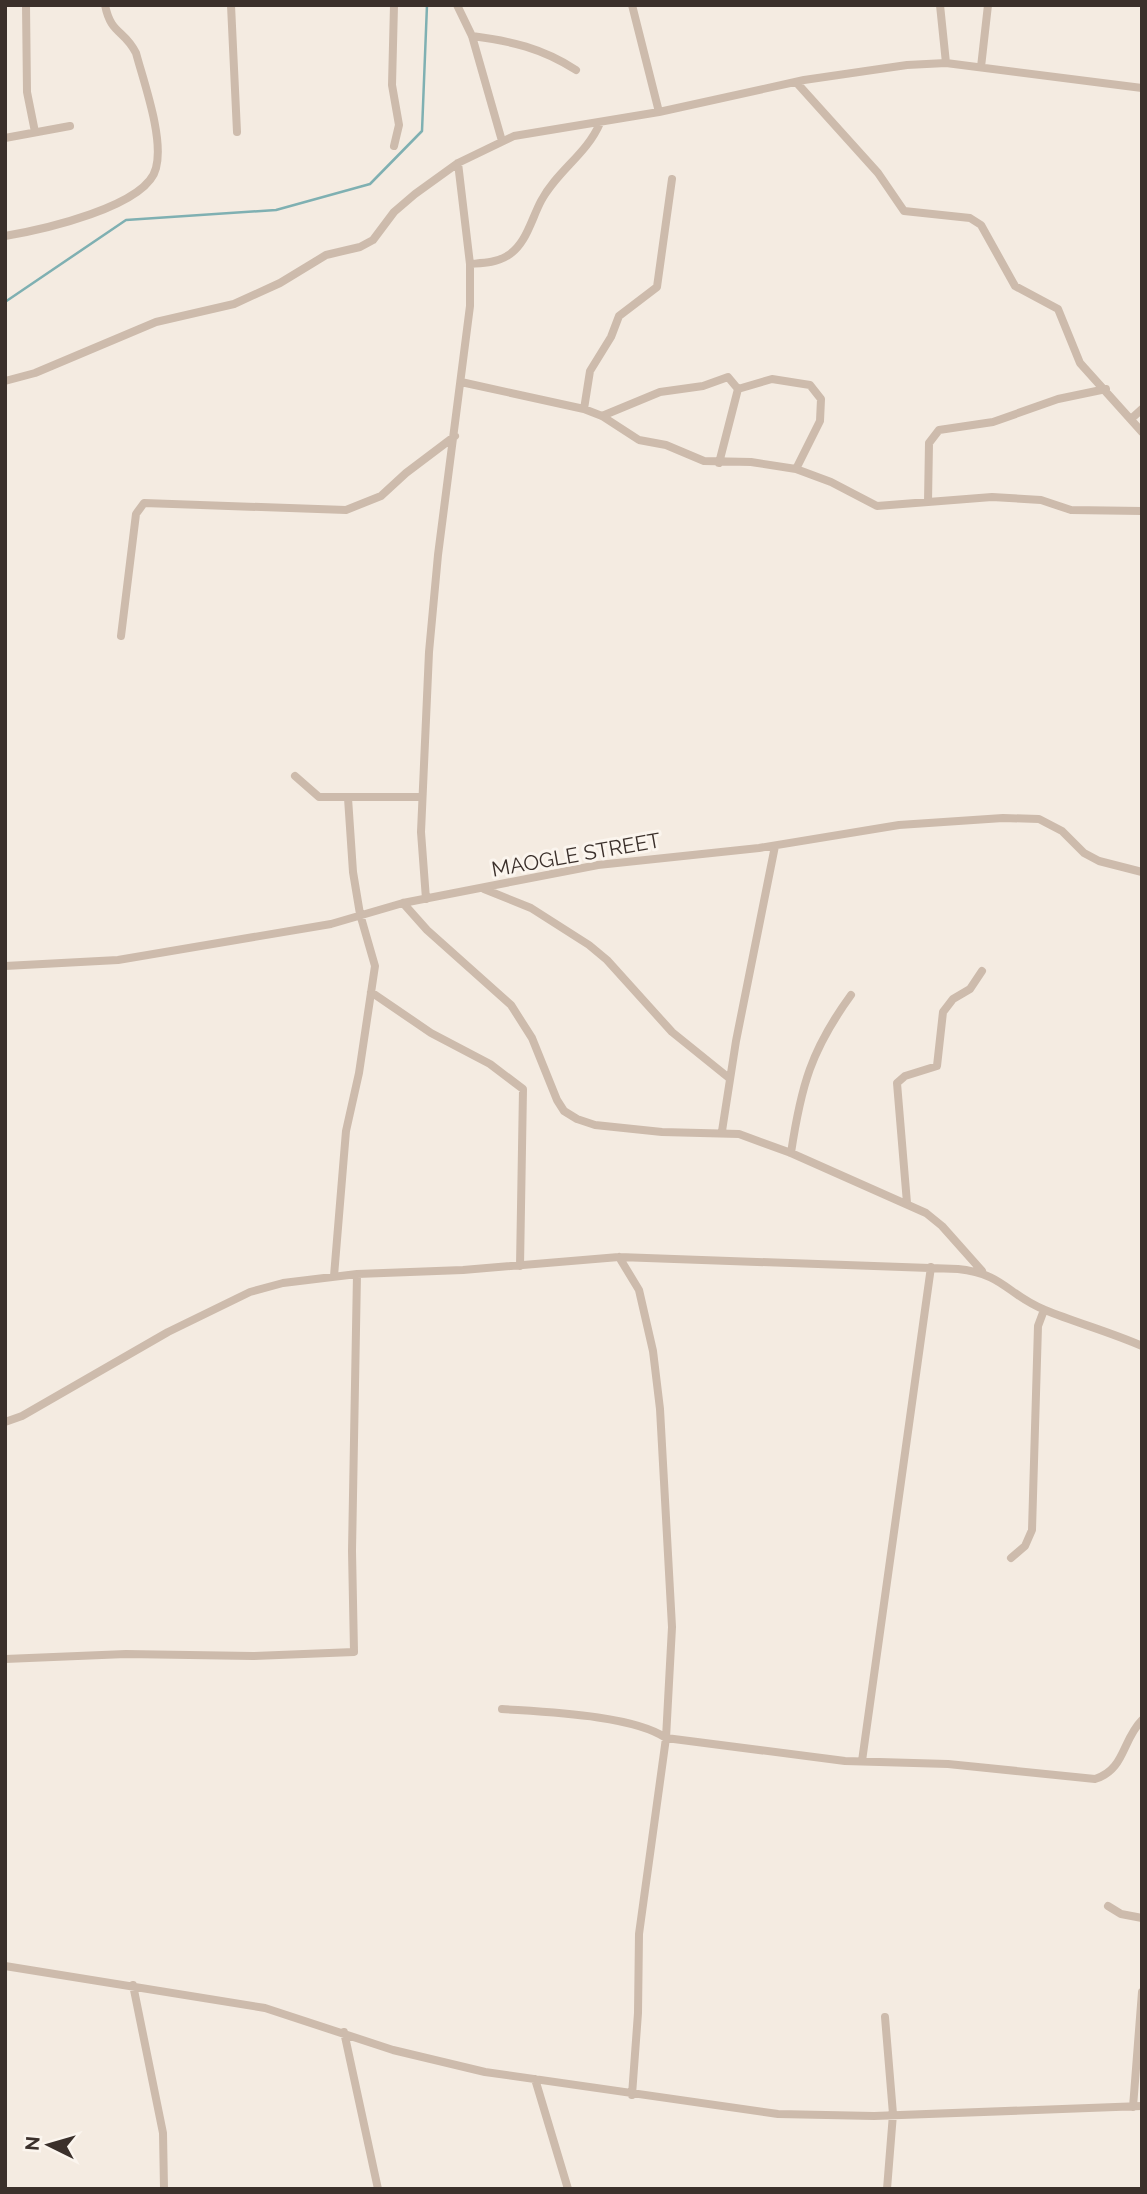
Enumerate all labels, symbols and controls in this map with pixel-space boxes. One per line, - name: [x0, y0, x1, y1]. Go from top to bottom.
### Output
- street label: MAOGLE STREET: [490, 827, 662, 882]
- north arrow: [14, 2110, 84, 2180]
- text: N: [20, 2135, 44, 2152]

